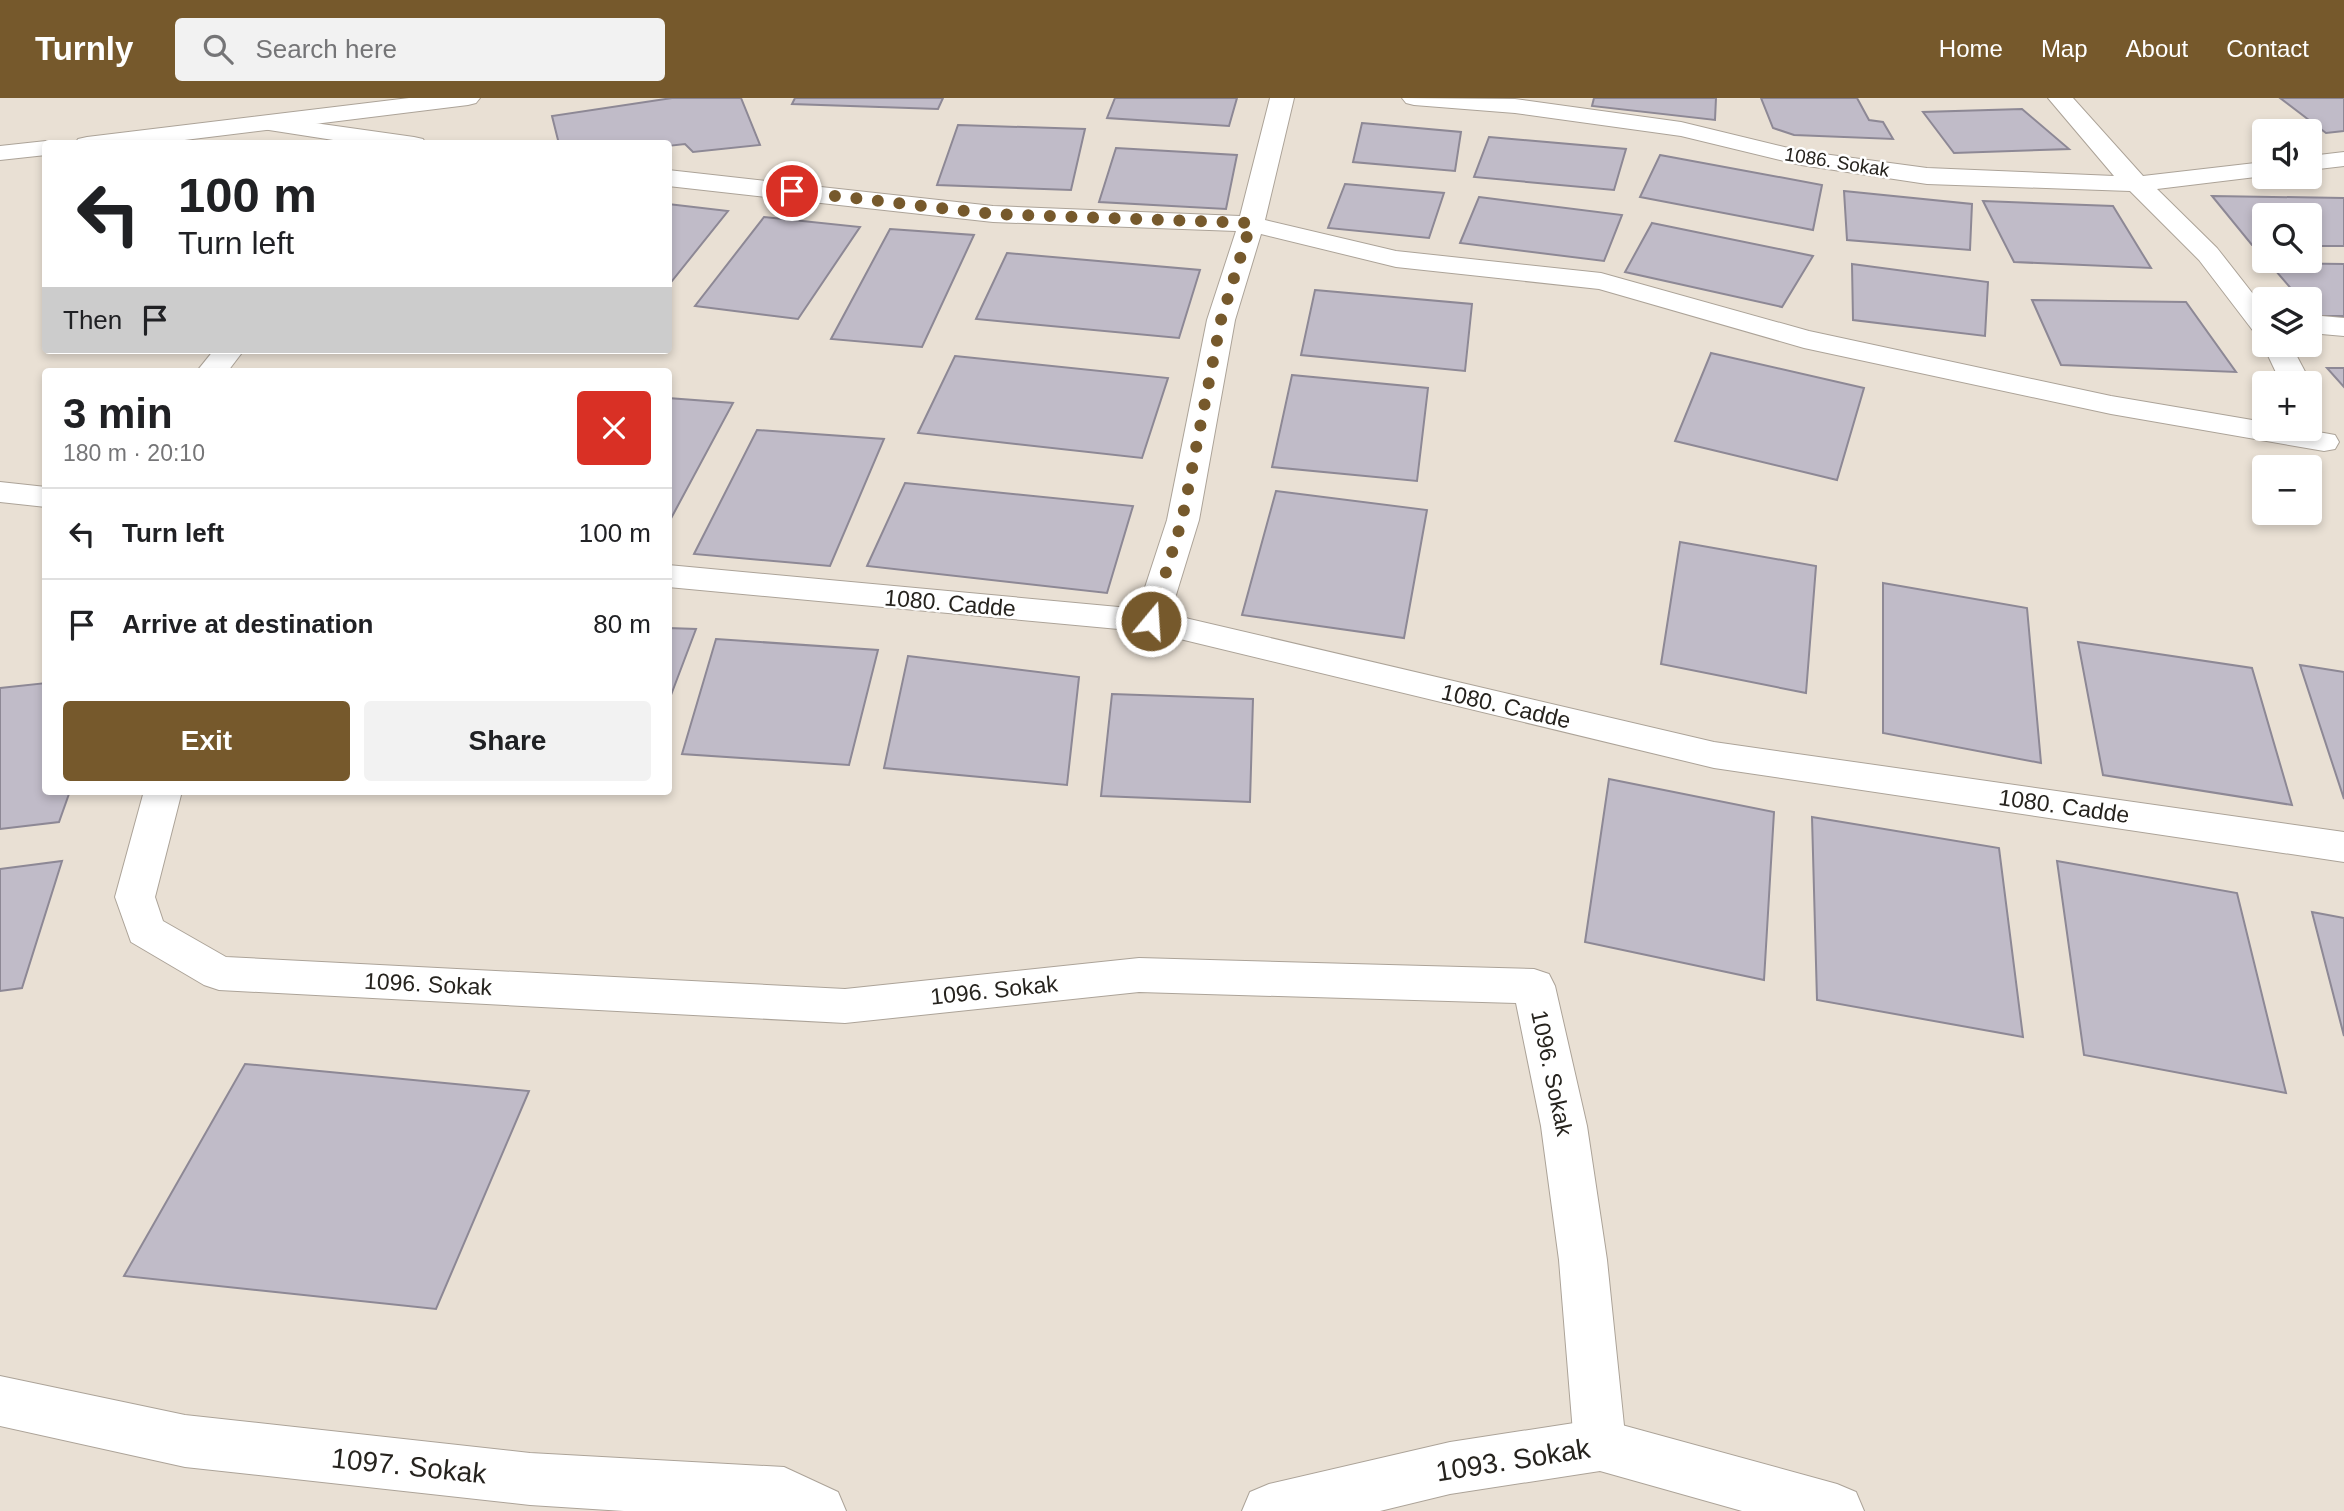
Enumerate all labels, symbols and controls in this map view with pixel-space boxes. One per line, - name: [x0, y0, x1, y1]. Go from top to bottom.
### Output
- search box: [175, 18, 665, 81]
- text: Turnly: [35, 30, 133, 67]
- icon: search: [199, 30, 237, 68]
- text: Search here: [255, 34, 397, 64]
- text: Home: [1939, 35, 2003, 62]
- text: Map: [2041, 35, 2088, 62]
- text: About: [2126, 35, 2188, 62]
- text: Contact: [2226, 35, 2309, 62]
- map controls: [2252, 119, 2322, 525]
- button: sound: [2252, 119, 2322, 189]
- street label: 1086. Sokak: [1783, 143, 1891, 181]
- pin: [762, 161, 822, 221]
- icon: left: [63, 168, 154, 259]
- text: 100 m: [178, 168, 317, 222]
- icon: arrive: [773, 172, 811, 210]
- button: search: [2252, 203, 2322, 273]
- text: Turn left: [178, 225, 294, 261]
- button: layers: [2252, 287, 2322, 357]
- icon: arrive: [136, 301, 174, 339]
- text: Then: [63, 305, 122, 335]
- button: +: [2252, 371, 2322, 441]
- text: 3 min: [63, 390, 173, 437]
- button: close: [577, 391, 651, 465]
- text: 180 m · 20:10: [63, 440, 205, 466]
- button: −: [2252, 455, 2322, 525]
- icon: left: [63, 515, 101, 553]
- text: Turn left: [122, 518, 224, 548]
- text: 100 m: [579, 518, 651, 548]
- street label: 1080. Cadde: [883, 584, 1017, 622]
- position arrow: [1114, 584, 1188, 658]
- icon: arrive: [63, 606, 101, 644]
- text: Arrive at destination: [122, 609, 373, 639]
- text: 80 m: [593, 609, 651, 639]
- street label: 1080. Cadde: [1439, 679, 1573, 733]
- button: Exit: [63, 701, 350, 781]
- button: Share: [364, 701, 651, 781]
- street label: 1080. Cadde: [1997, 784, 2131, 828]
- street label: 1096. Sokak: [363, 968, 493, 1000]
- street label: 1096. Sokak: [929, 970, 1059, 1010]
- street label: 1096. Sokak: [1526, 1008, 1578, 1139]
- street label: 1093. Sokak: [1434, 1432, 1593, 1487]
- street label: 1097. Sokak: [330, 1442, 489, 1490]

